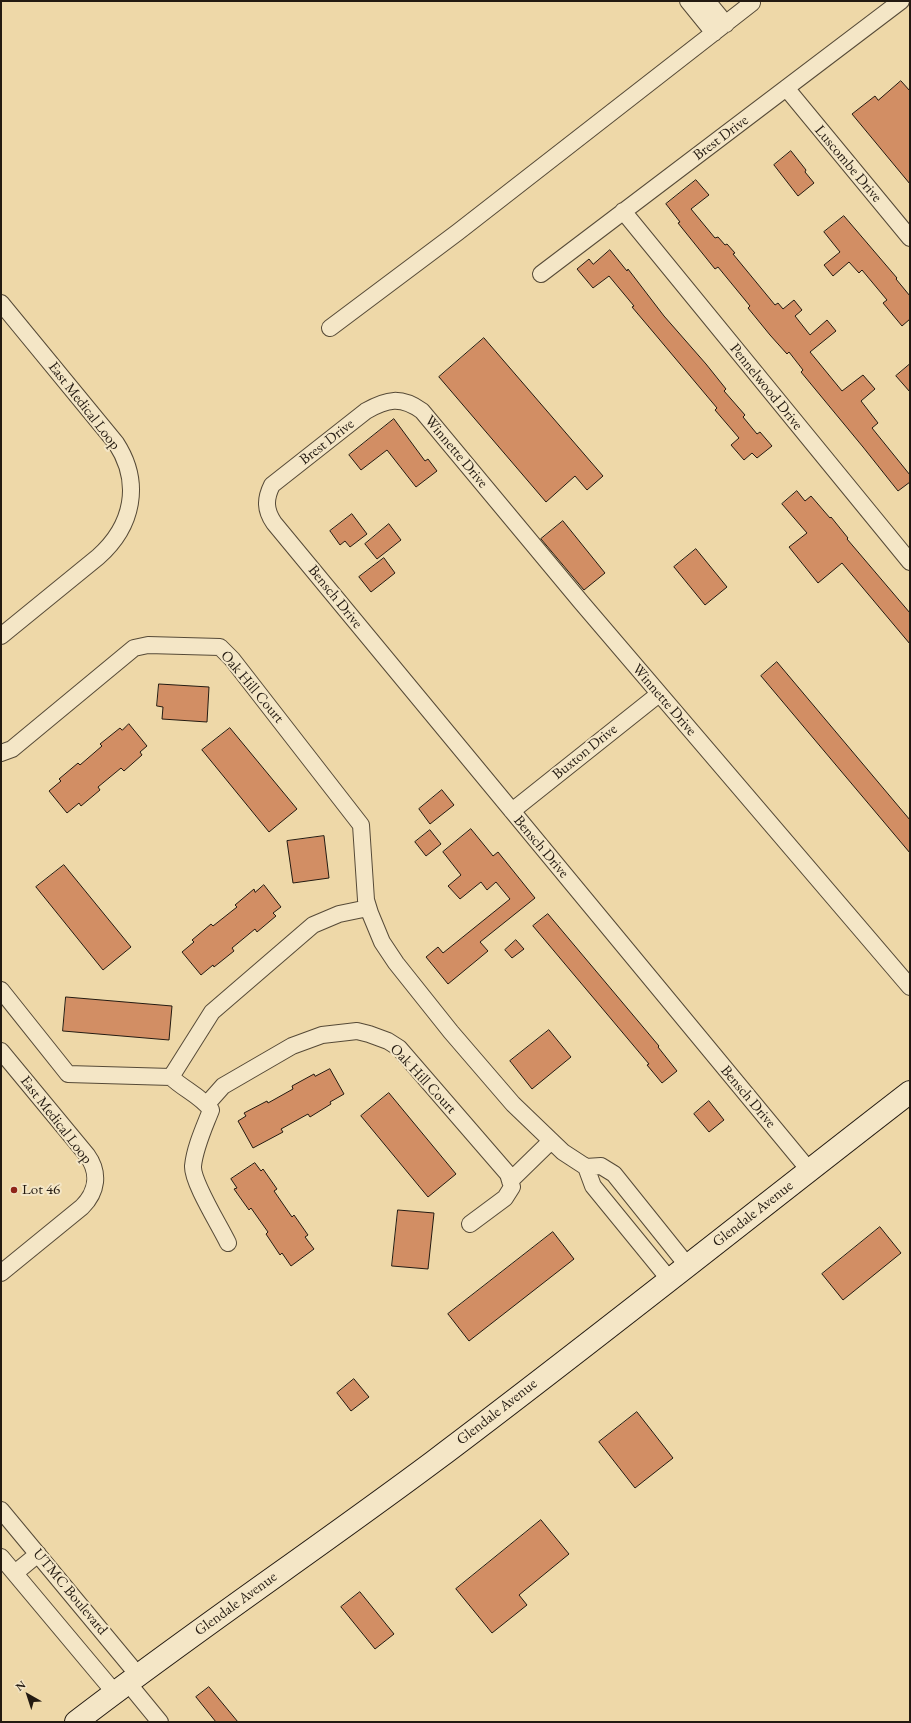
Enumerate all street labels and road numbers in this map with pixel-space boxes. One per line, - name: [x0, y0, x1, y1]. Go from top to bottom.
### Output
- street label: Brest Drive: [690, 111, 752, 165]
- street label: Luscombe Drive: [811, 122, 885, 206]
- street label: Pennelwood Drive: [726, 340, 806, 434]
- street label: East Medical Loop: [44, 358, 124, 454]
- street label: Winnette Drive: [420, 412, 492, 492]
- street label: Brest Drive: [296, 415, 358, 469]
- street label: Bensch Drive: [304, 562, 366, 632]
- street label: Oak Hill Court: [216, 647, 288, 727]
- street label: Winnette Drive: [628, 660, 700, 740]
- street label: Buxton Drive: [549, 720, 621, 784]
- street label: Bensch Drive: [510, 812, 572, 882]
- street label: Oak Hill Court: [386, 1040, 460, 1118]
- street label: Bensch Drive: [717, 1062, 779, 1132]
- street label: East Medical Loop: [16, 1072, 96, 1168]
- street label: Glendale Avenue: [709, 1177, 797, 1251]
- street label: Glendale Avenue: [453, 1375, 541, 1449]
- street label: UTMC Boulevard: [29, 1545, 111, 1639]
- street label: Glendale Avenue: [191, 1568, 281, 1640]

